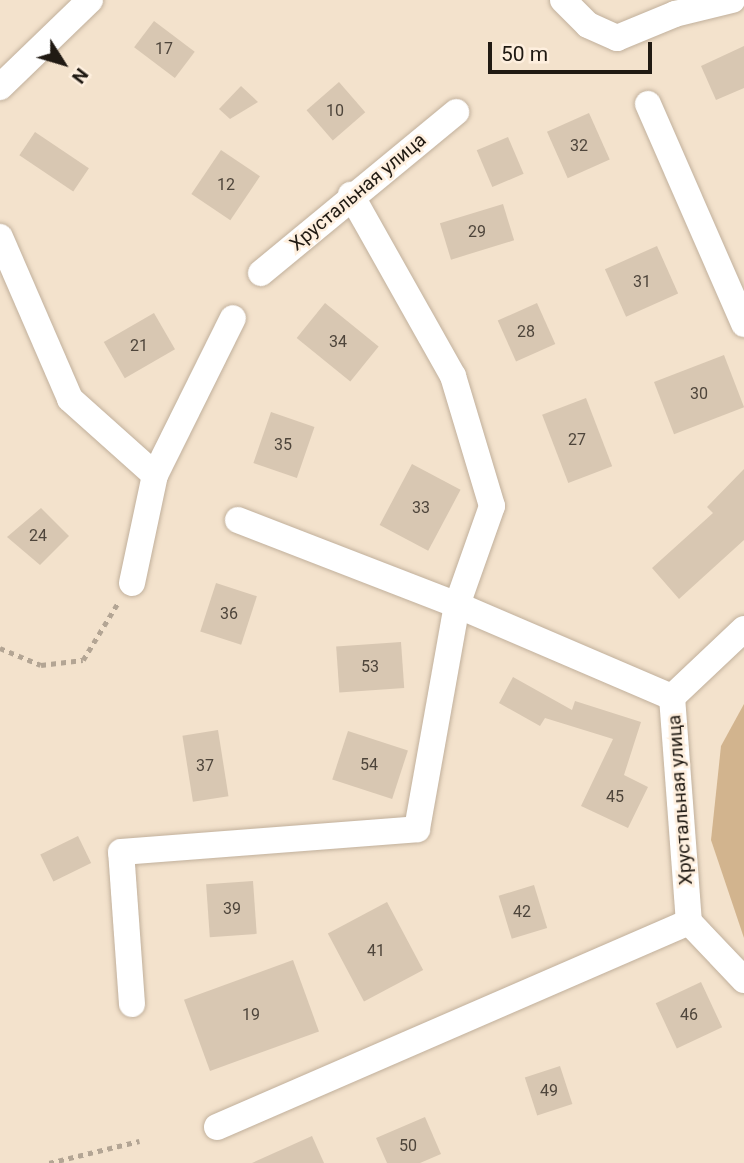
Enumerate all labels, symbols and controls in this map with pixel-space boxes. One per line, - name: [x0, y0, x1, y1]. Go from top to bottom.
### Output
- north arrow: [28, 28, 98, 98]
- scale bar: [492, 28, 656, 72]
- house number: 17: [155, 39, 173, 59]
- text: 50 m: [501, 42, 548, 66]
- text: N: [67, 64, 93, 88]
- house number: 10: [326, 101, 344, 121]
- street label: Хрустальная улица: [285, 128, 431, 256]
- house number: 32: [570, 136, 588, 156]
- house number: 12: [217, 175, 235, 195]
- house number: 29: [468, 222, 486, 242]
- house number: 31: [633, 272, 651, 292]
- house number: 28: [517, 322, 535, 342]
- house number: 34: [329, 332, 347, 352]
- house number: 21: [130, 336, 148, 356]
- house number: 30: [690, 384, 708, 404]
- house number: 27: [568, 430, 586, 450]
- house number: 35: [274, 435, 292, 455]
- house number: 33: [412, 498, 430, 518]
- house number: 24: [29, 526, 47, 546]
- house number: 36: [220, 604, 238, 624]
- house number: 53: [361, 657, 379, 677]
- street label: Хрустальная улица: [663, 714, 697, 886]
- house number: 54: [360, 755, 378, 775]
- house number: 37: [196, 756, 214, 776]
- house number: 45: [606, 787, 624, 807]
- house number: 39: [223, 899, 241, 919]
- house number: 42: [513, 902, 531, 922]
- house number: 41: [367, 941, 385, 961]
- house number: 19: [242, 1005, 260, 1025]
- house number: 46: [680, 1005, 698, 1025]
- house number: 49: [540, 1081, 558, 1101]
- house number: 50: [399, 1136, 417, 1156]

